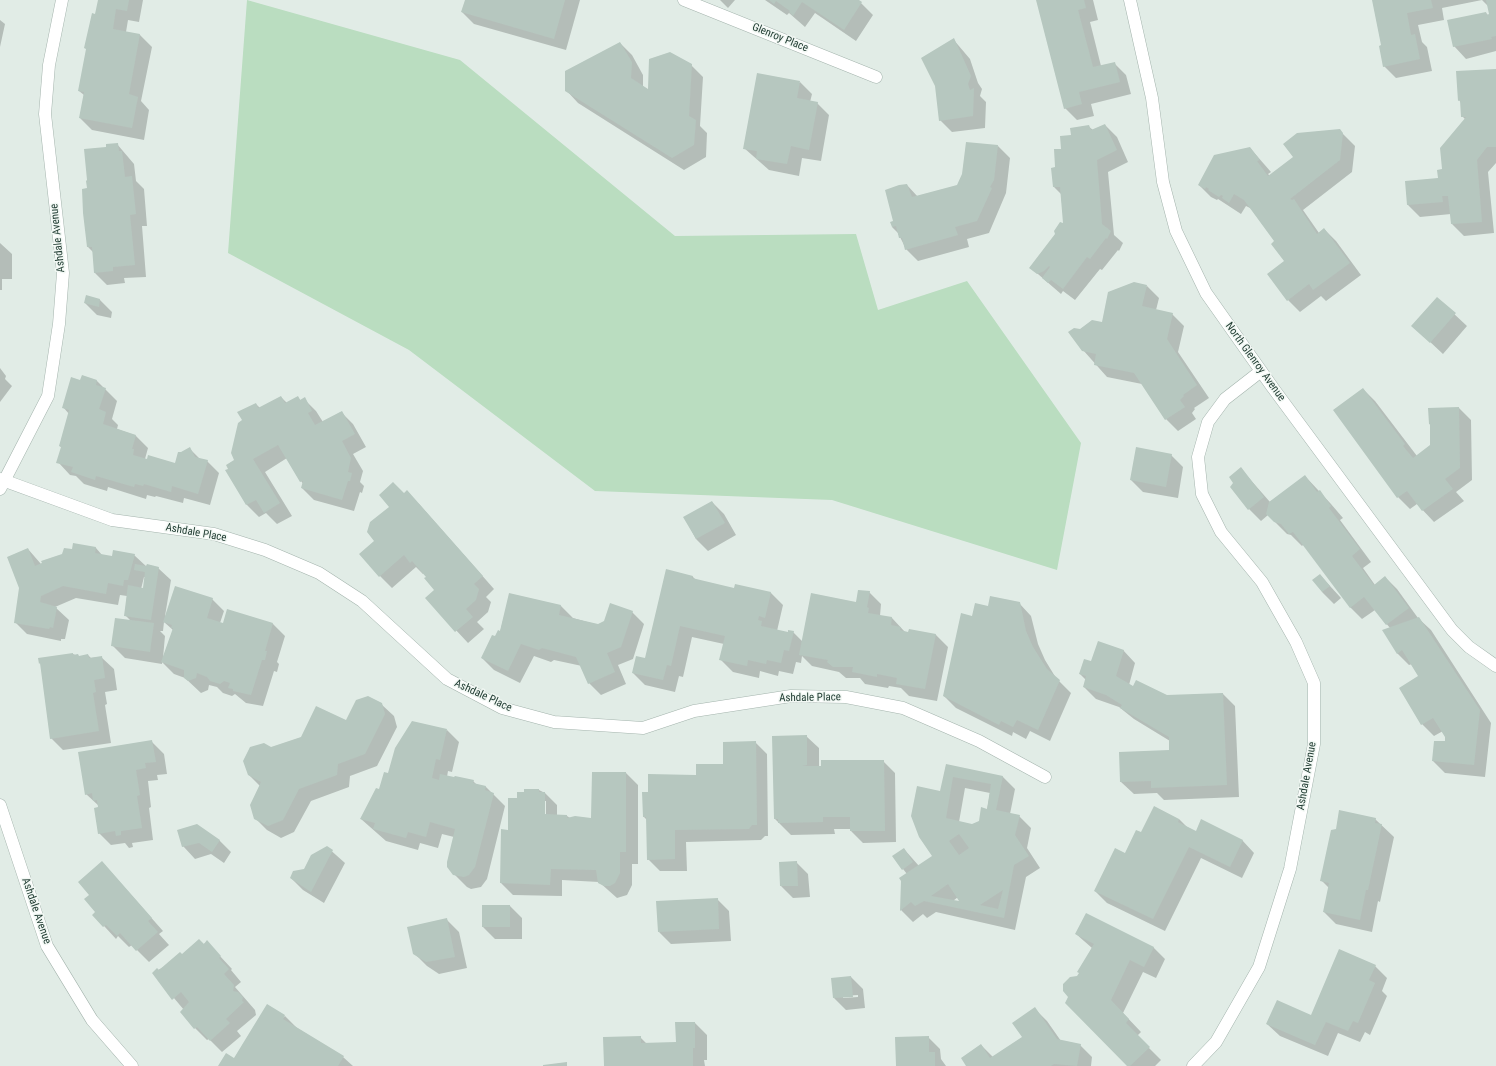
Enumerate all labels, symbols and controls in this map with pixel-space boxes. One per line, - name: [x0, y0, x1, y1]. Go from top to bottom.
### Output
- street label: Glenroy Place: [750, 21, 810, 55]
- street label: Ashdale Avenue: [48, 203, 68, 273]
- street label: North Glenroy Avenue: [1222, 320, 1288, 404]
- street label: Ashdale Place: [164, 521, 228, 545]
- street label: Ashdale Place: [452, 677, 514, 715]
- street label: Ashdale Place: [779, 691, 841, 705]
- street label: Ashdale Avenue: [1294, 741, 1320, 811]
- street label: Ashdale Avenue: [18, 876, 54, 946]

